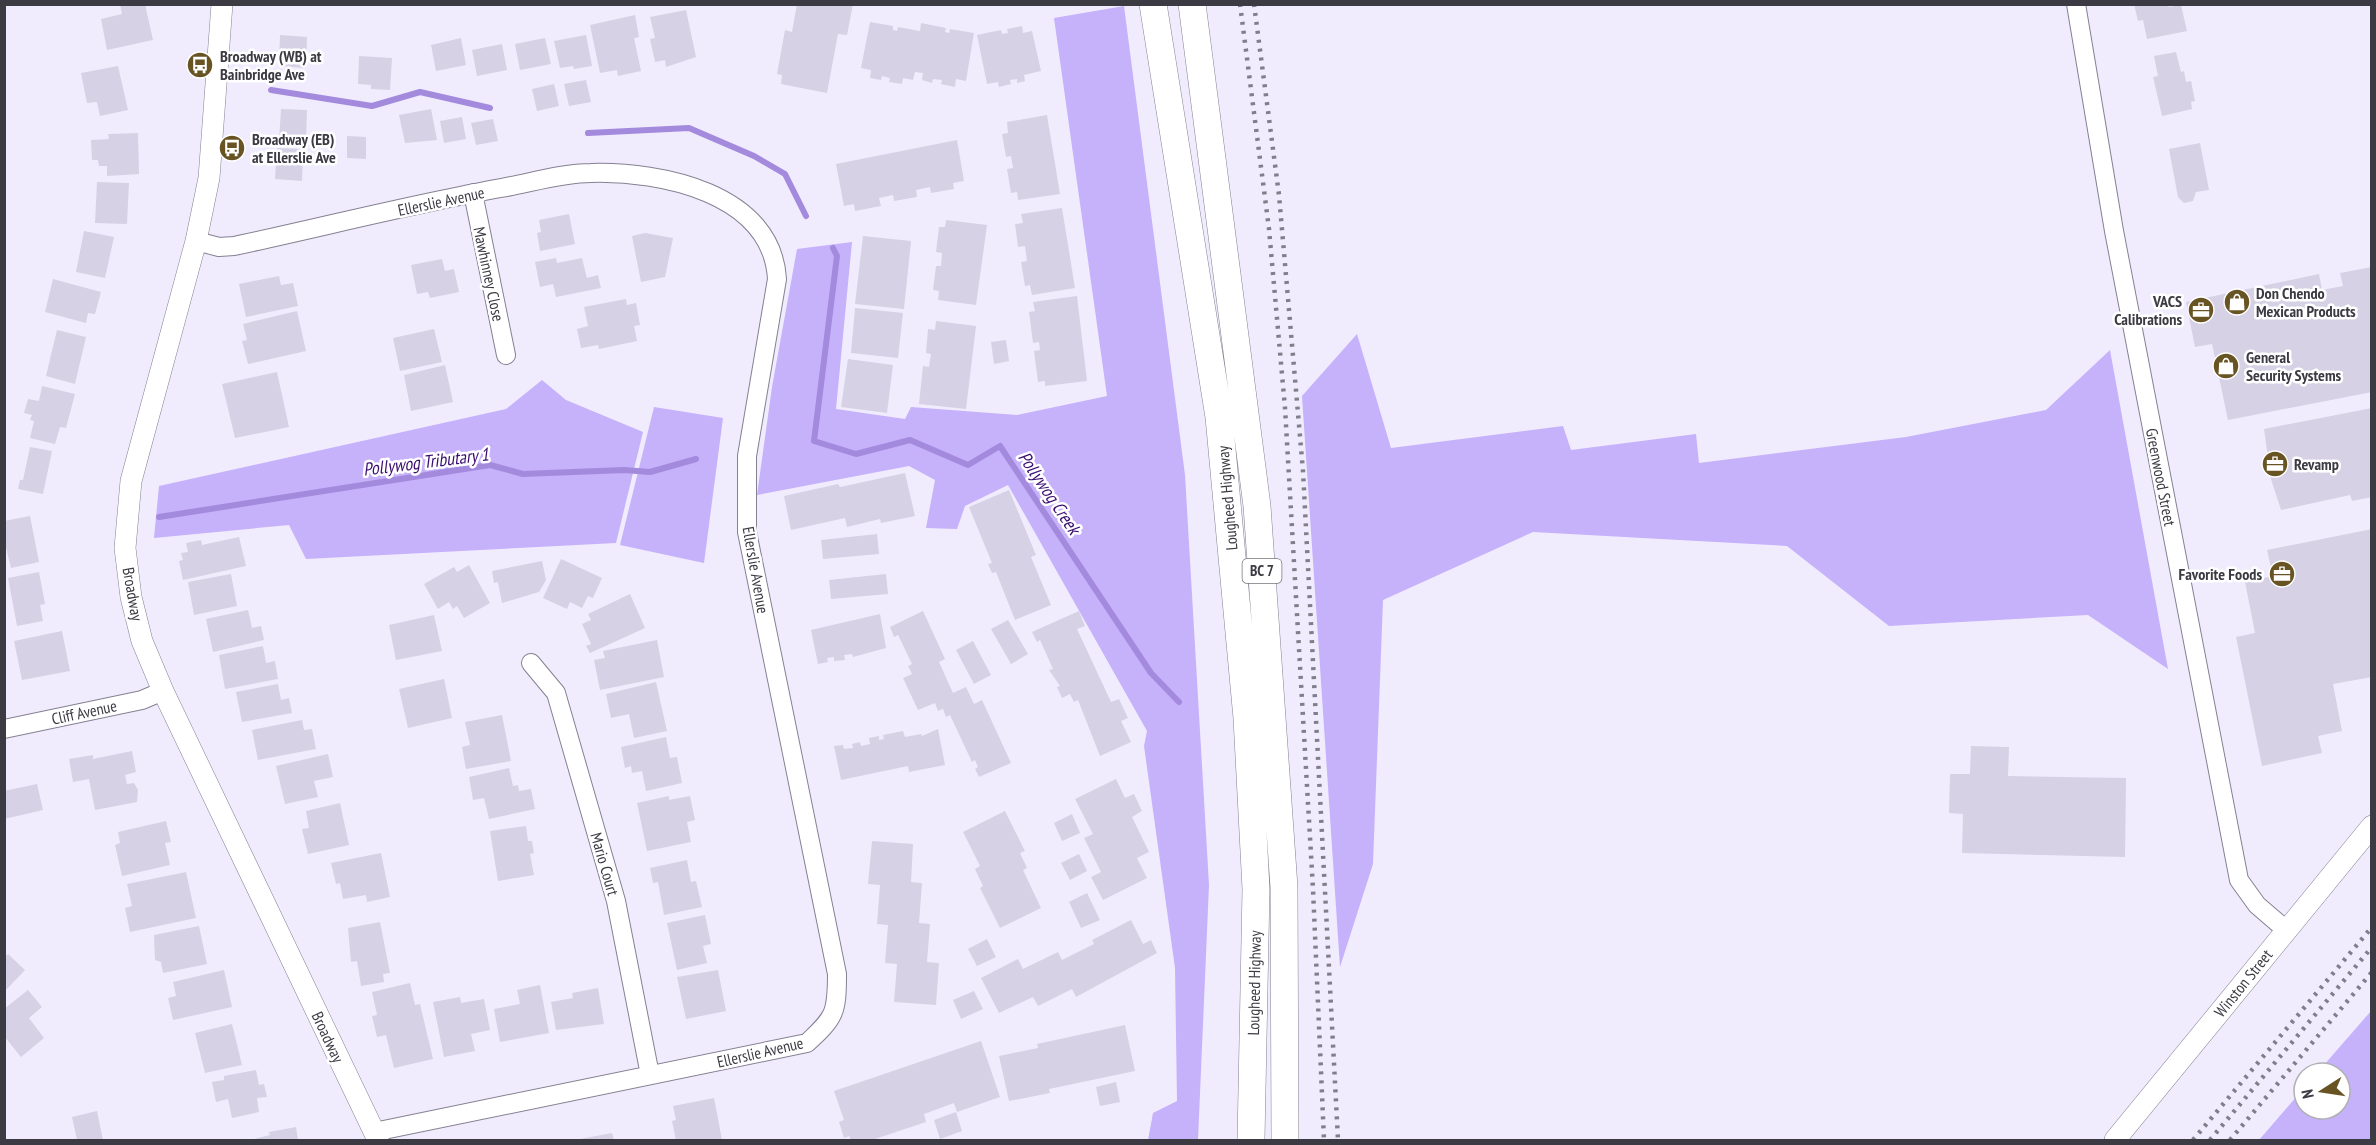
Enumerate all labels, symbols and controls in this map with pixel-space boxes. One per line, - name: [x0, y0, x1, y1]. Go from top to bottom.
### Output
- place label: Broadway (WB) at Bainbridge Ave: [220, 46, 322, 84]
- bus stop icon: Broadway (WB) at Bainbridge Ave: [185, 50, 215, 80]
- place label: Broadway (EB) at Ellerslie Ave: [252, 129, 336, 167]
- bus stop icon: Broadway (EB) at Ellerslie Ave: [217, 133, 247, 163]
- street label: Ellerslie Avenue: [396, 182, 486, 220]
- street label: Mawhinney Close: [469, 225, 509, 323]
- place label: Don Chendo Mexican Products: [2256, 283, 2356, 321]
- shop icon: Don Chendo Mexican Products: [2222, 287, 2252, 317]
- place label: VACS Calibrations: [2114, 291, 2182, 329]
- office icon: VACS Calibrations: [2186, 295, 2216, 325]
- place label: General Security Systems: [2246, 347, 2342, 385]
- shop icon: General Security Systems: [2211, 351, 2241, 381]
- street label: Greenwood Street: [2142, 427, 2180, 528]
- water label: Pollywog Tributary 1: [362, 442, 491, 481]
- street label: Lougheed Highway: [1212, 445, 1242, 551]
- water label: Pollywog Creek: [1013, 447, 1087, 540]
- office icon: Revamp: [2260, 449, 2290, 479]
- place label: Revamp: [2294, 454, 2339, 474]
- street label: Ellerslie Avenue: [739, 525, 773, 615]
- road number: BC 7: [1242, 559, 1282, 583]
- office icon: Favorite Foods: [2267, 559, 2297, 589]
- place label: Favorite Foods: [2179, 564, 2262, 584]
- street label: Broadway: [118, 566, 148, 622]
- street label: Cliff Avenue: [50, 695, 118, 729]
- street label: Mario Court: [586, 830, 624, 898]
- street label: Lougheed Highway: [1243, 930, 1265, 1036]
- street label: Winston Street: [2210, 945, 2277, 1021]
- street label: Broadway: [308, 1008, 348, 1066]
- street label: Ellerslie Avenue: [715, 1032, 805, 1072]
- north arrow: [2292, 1061, 2352, 1121]
- text: N: [2297, 1088, 2318, 1100]

